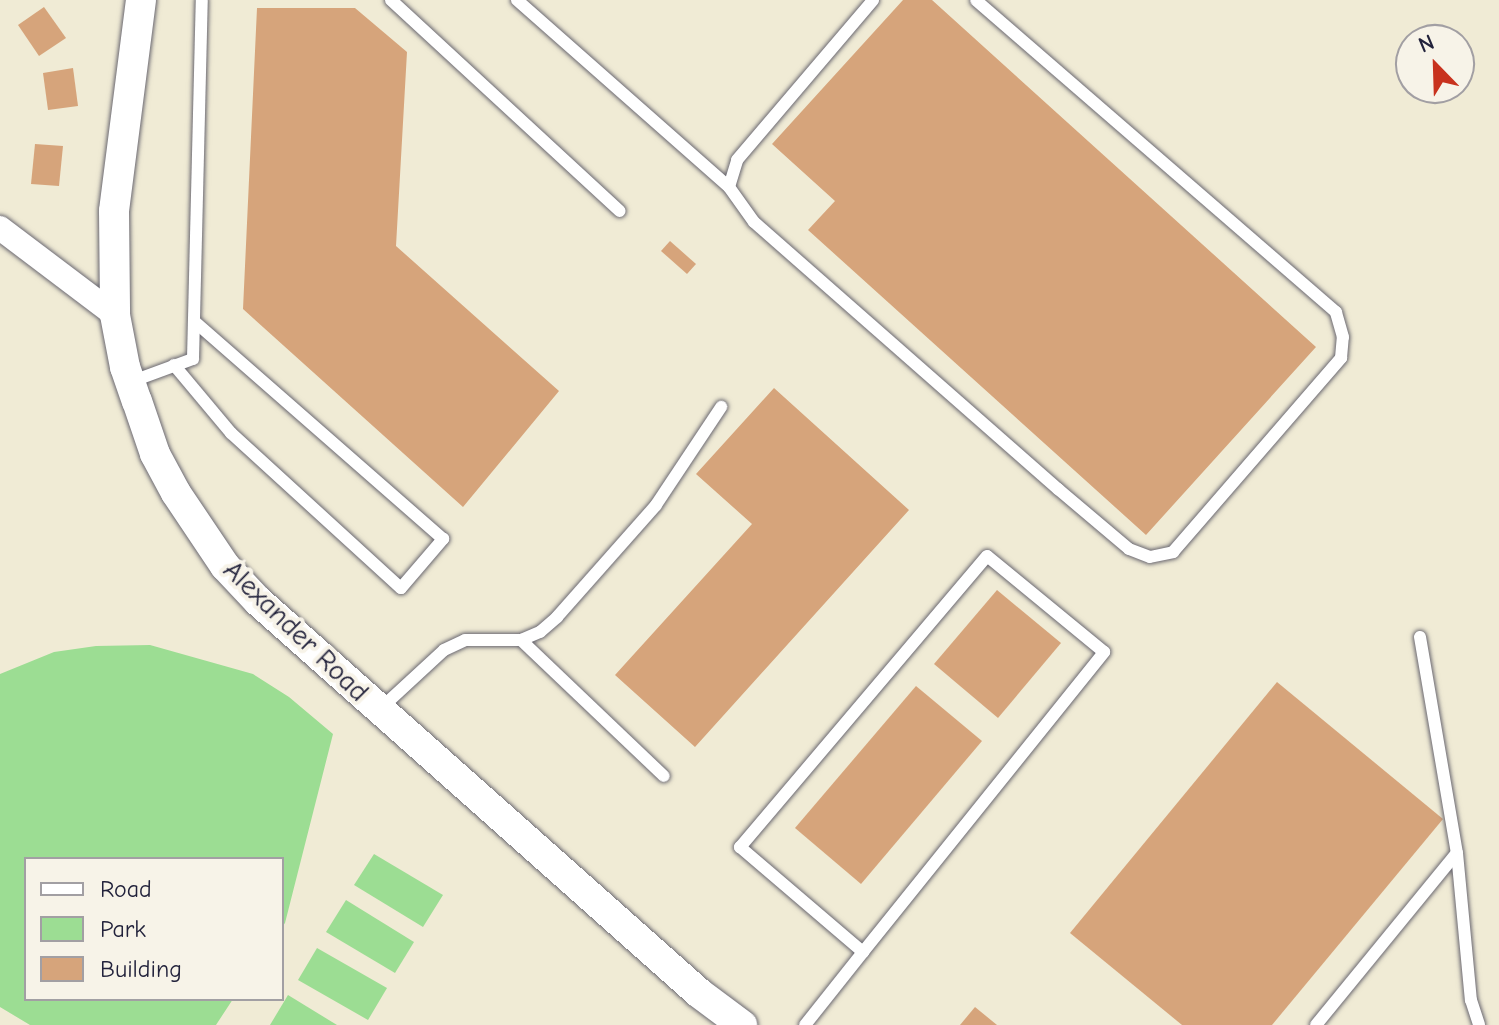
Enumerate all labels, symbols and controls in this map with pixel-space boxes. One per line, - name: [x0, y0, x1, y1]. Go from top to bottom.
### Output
- north arrow: [1395, 24, 1475, 104]
- text: N: [1415, 29, 1438, 59]
- street label: Alexander Road: [216, 553, 376, 709]
- legend: [24, 857, 284, 1001]
- text: Road: [100, 875, 152, 903]
- text: Park: [100, 915, 146, 943]
- text: Building: [100, 955, 182, 983]

